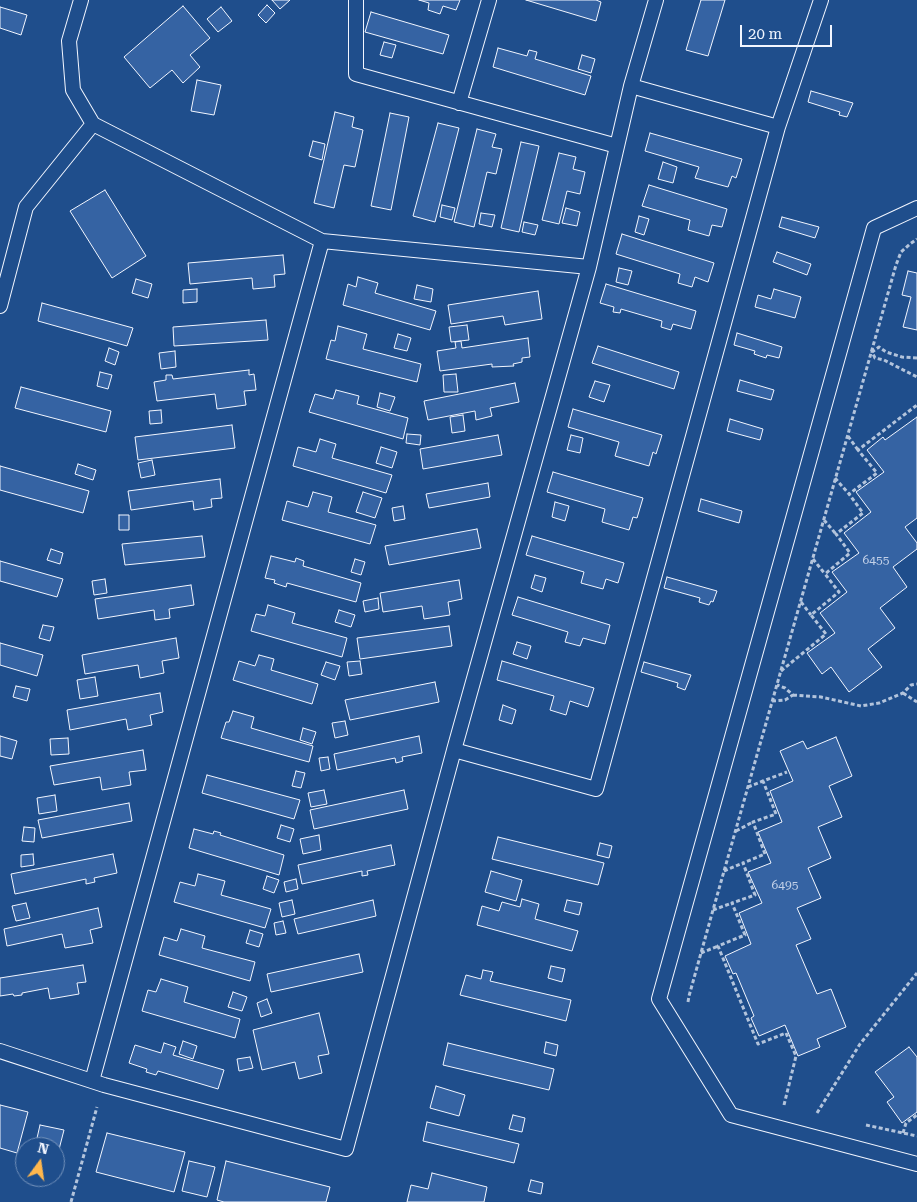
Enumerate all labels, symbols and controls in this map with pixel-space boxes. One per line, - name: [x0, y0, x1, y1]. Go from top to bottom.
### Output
- scale bar: [742, 15, 834, 47]
- text: 20 m: [748, 25, 782, 43]
- house number: 6455: [863, 553, 889, 567]
- house number: 6495: [772, 878, 798, 892]
- north arrow: [15, 1137, 65, 1187]
- text: N: [36, 1139, 51, 1157]

